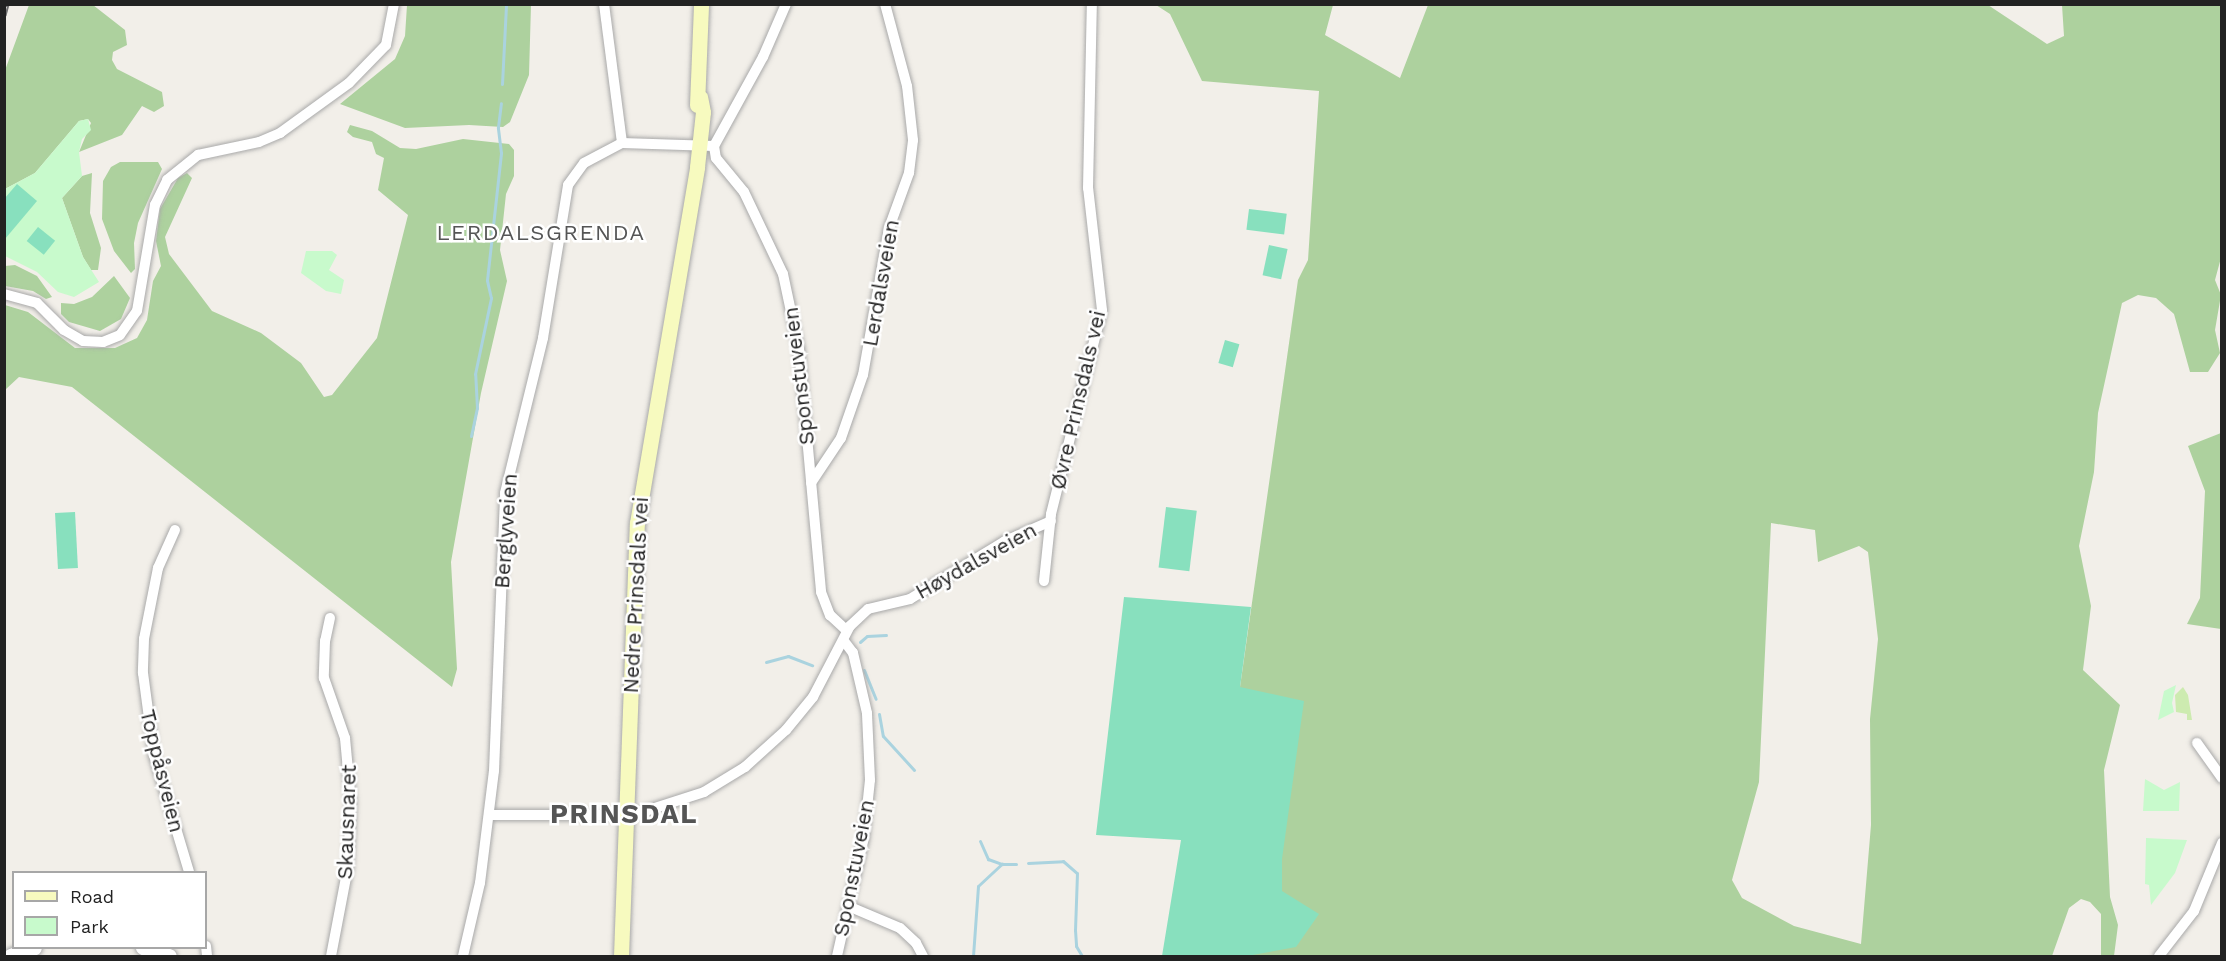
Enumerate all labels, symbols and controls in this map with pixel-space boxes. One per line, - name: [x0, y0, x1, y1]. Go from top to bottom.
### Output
- street label: Lerdalsveien: [857, 217, 905, 349]
- district label: LERDALSGRENDA: [436, 220, 646, 246]
- street label: Sponstuveien: [778, 306, 820, 446]
- street label: Øvre Prinsdals vei: [1045, 308, 1111, 492]
- street label: Berglyveien: [489, 473, 523, 589]
- street label: Nedre Prinsdals vei: [618, 496, 654, 694]
- street label: Høydalsveien: [911, 517, 1041, 605]
- street label: Toppåsveien: [135, 707, 189, 835]
- street label: Skausnaret: [332, 764, 362, 880]
- street label: Sponstuveien: [828, 798, 880, 938]
- district label: PRINSDAL: [550, 799, 698, 831]
- legend: [12, 871, 207, 949]
- text: Road: [70, 886, 114, 907]
- text: Park: [70, 916, 109, 937]

